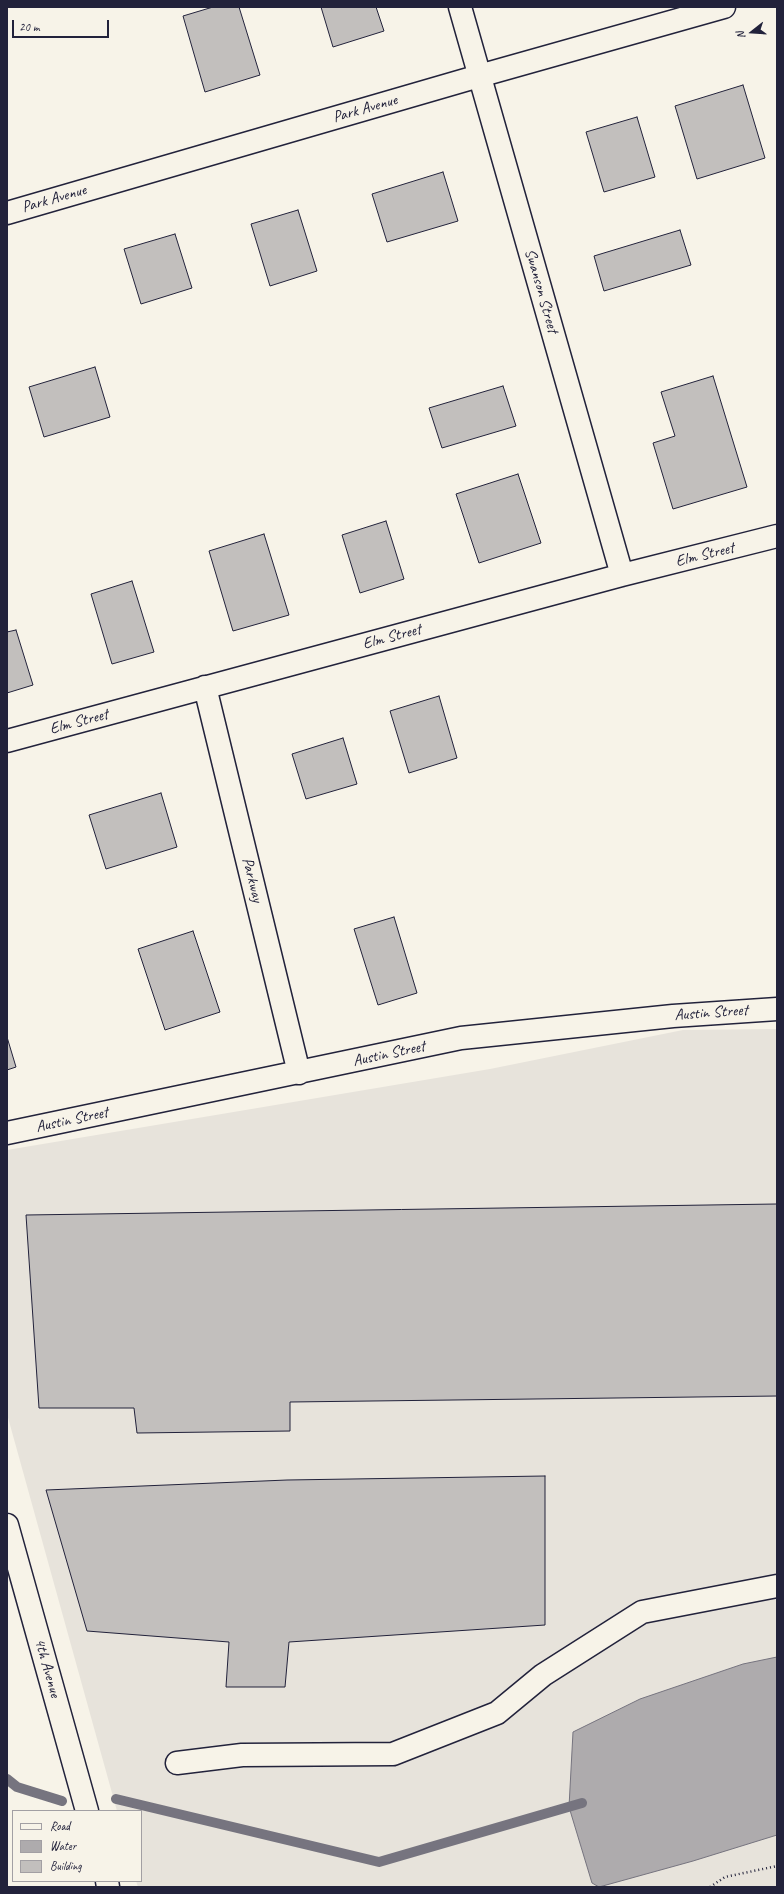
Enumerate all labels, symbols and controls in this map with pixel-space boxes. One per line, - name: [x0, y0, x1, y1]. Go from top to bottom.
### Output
- scale bar: [14, 12, 111, 38]
- north arrow: [732, 12, 772, 52]
- text: 20 m: [19, 19, 39, 35]
- text: N: [733, 30, 748, 41]
- street label: Park Avenue: [331, 91, 399, 127]
- street label: Park Avenue: [20, 181, 88, 217]
- street label: Swanson Street: [520, 247, 562, 335]
- street label: Elm Street: [674, 538, 736, 572]
- street label: Elm Street: [361, 620, 423, 654]
- street label: Elm Street: [48, 705, 110, 739]
- street label: Parkway: [237, 856, 267, 904]
- street label: Austin Street: [674, 1001, 748, 1025]
- street label: Austin Street: [351, 1037, 427, 1071]
- street label: Austin Street: [34, 1103, 110, 1137]
- street label: 4th Avenue: [29, 1636, 65, 1700]
- legend: [12, 1810, 142, 1882]
- text: Road: [50, 1818, 70, 1834]
- text: Water: [50, 1838, 76, 1854]
- text: Building: [50, 1858, 82, 1874]

